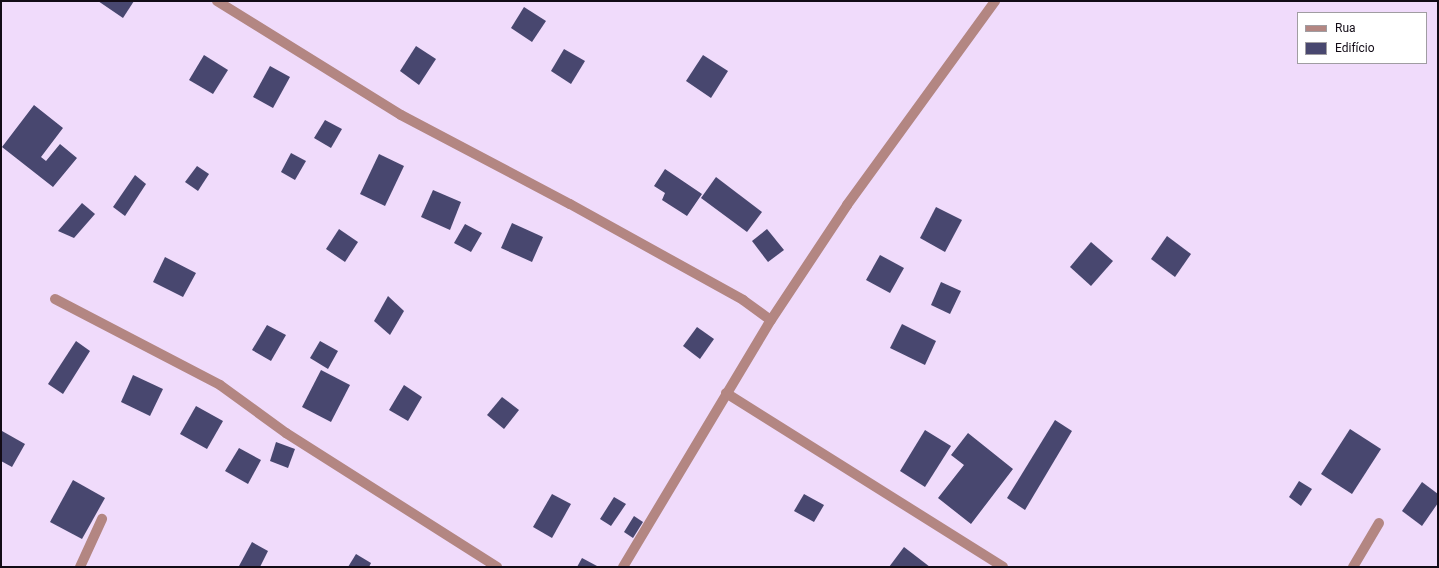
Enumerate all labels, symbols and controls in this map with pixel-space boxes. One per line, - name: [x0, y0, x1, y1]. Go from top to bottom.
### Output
- legend: [1297, 12, 1427, 64]
- text: Rua: [1335, 21, 1356, 35]
- text: Edifício: [1335, 41, 1375, 55]

